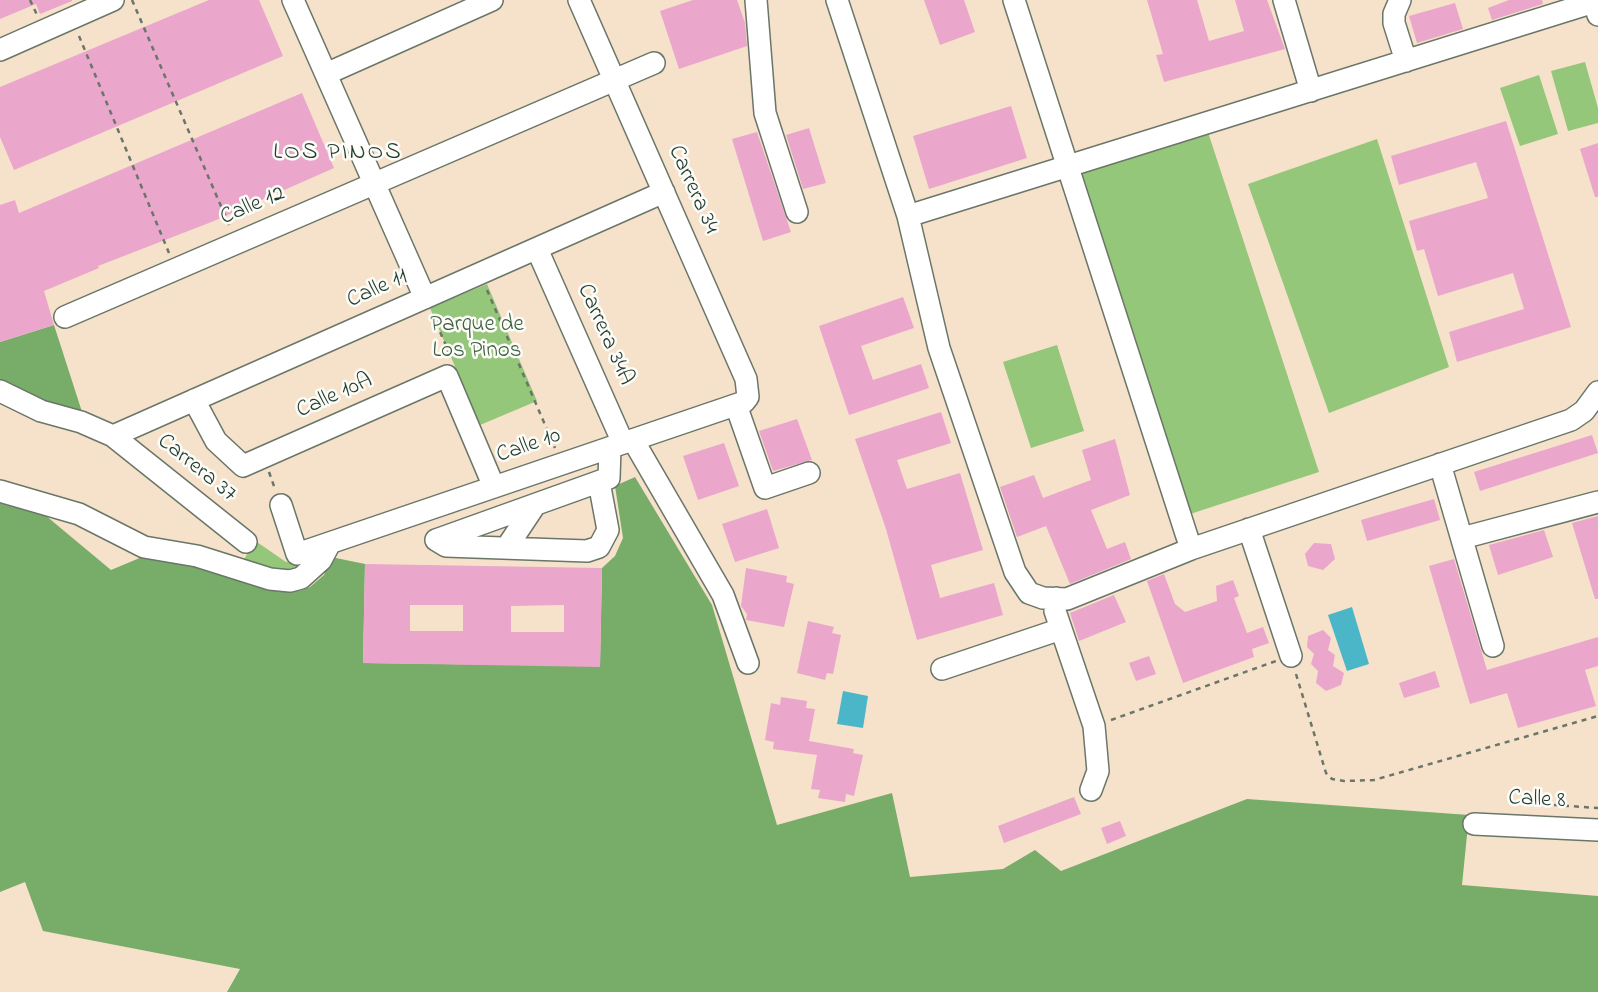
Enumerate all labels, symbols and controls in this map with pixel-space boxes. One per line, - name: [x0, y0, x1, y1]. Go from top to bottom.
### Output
- district label: LOS PINOS: [274, 140, 402, 168]
- street label: Carrera 34: [660, 142, 724, 238]
- street label: Calle 12: [217, 181, 289, 233]
- street label: Calle 11: [343, 264, 413, 316]
- street label: Carrera 34A: [569, 280, 639, 390]
- park label: Parque de Los Pinos: [430, 312, 524, 366]
- street label: Calle 10A: [293, 368, 377, 426]
- street label: Calle 10: [493, 423, 565, 471]
- street label: Carrera 37: [151, 429, 241, 509]
- street label: Calle 8: [1508, 786, 1566, 816]

